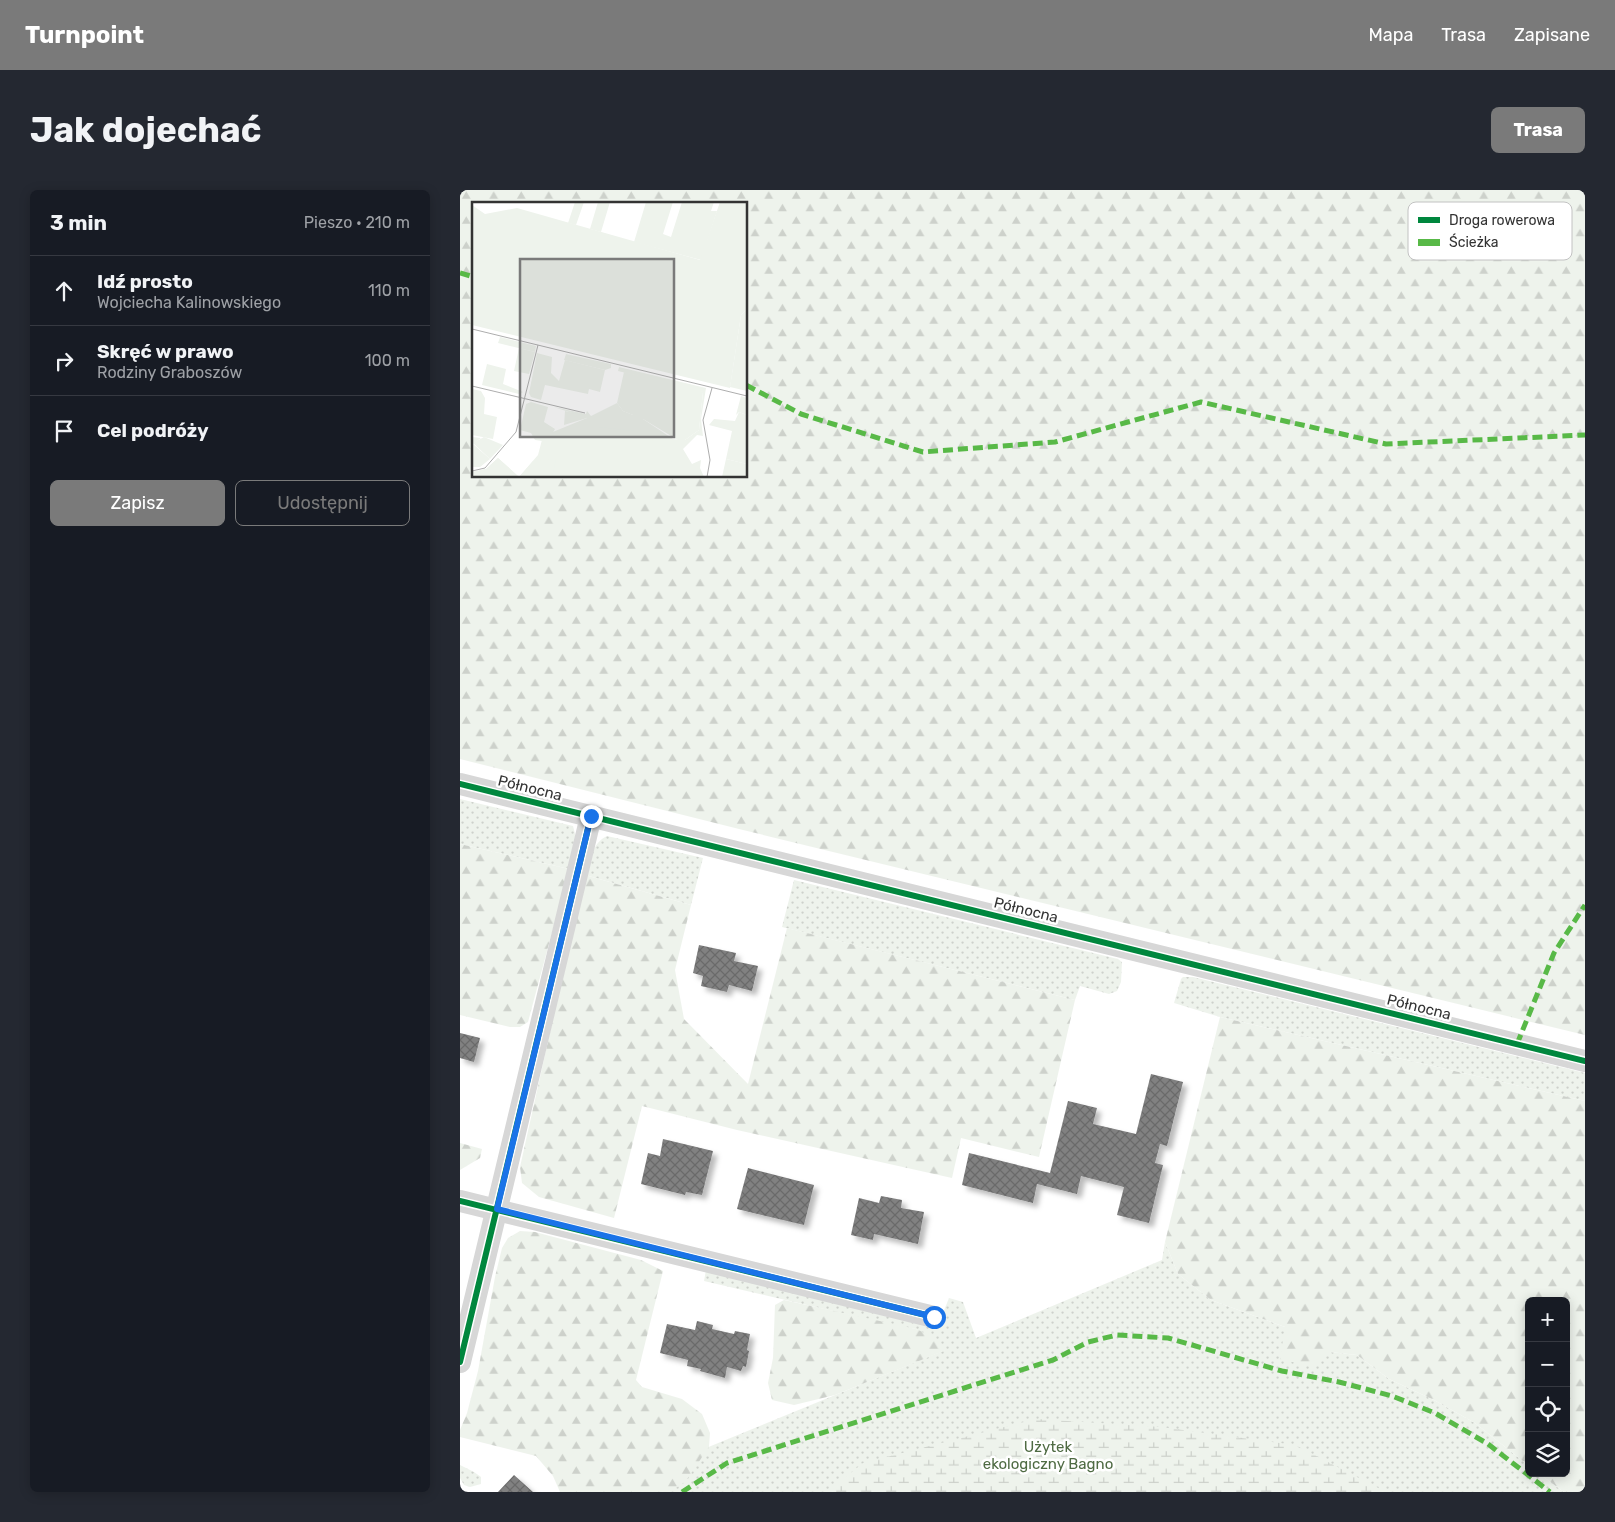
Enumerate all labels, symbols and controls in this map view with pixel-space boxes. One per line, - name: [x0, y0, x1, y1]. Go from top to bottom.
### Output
- text: Turnpoint: [25, 21, 144, 49]
- text: Mapa: [1368, 24, 1413, 46]
- text: Trasa: [1441, 24, 1486, 46]
- text: Zapisane: [1514, 24, 1590, 46]
- button: Trasa: [1491, 107, 1585, 153]
- text: Jak dojechać: [30, 109, 261, 151]
- inset map: [472, 202, 748, 478]
- legend: [1408, 202, 1572, 260]
- text: 3 min: [50, 210, 107, 235]
- text: Droga rowerowa: [1449, 212, 1555, 229]
- text: Pieszo · 210 m: [304, 213, 410, 232]
- text: Ścieżka: [1449, 233, 1499, 251]
- text: Idź prosto: [97, 270, 193, 293]
- icon: ahead: [50, 277, 78, 305]
- text: 110 m: [368, 281, 410, 300]
- text: Wojciecha Kalinowskiego: [97, 293, 281, 312]
- text: Skręć w prawo: [97, 340, 234, 363]
- icon: right: [50, 347, 78, 375]
- text: 100 m: [365, 351, 410, 370]
- text: Rodziny Graboszów: [97, 363, 242, 382]
- icon: arrive: [50, 417, 78, 445]
- text: Cel podróży: [97, 419, 209, 442]
- button: Zapisz: [50, 480, 225, 526]
- button: Udostępnij: [235, 480, 410, 526]
- street label: Północna: [496, 771, 564, 805]
- route end: [580, 805, 603, 828]
- street label: Północna: [992, 893, 1060, 927]
- street label: Północna: [1385, 990, 1453, 1024]
- map controls: [1525, 1297, 1570, 1477]
- button: +: [1525, 1297, 1570, 1342]
- route start: [923, 1306, 946, 1329]
- button: −: [1525, 1342, 1570, 1387]
- button: locate: [1525, 1387, 1570, 1432]
- button: layers: [1525, 1432, 1570, 1477]
- park label: Użytek ekologiczny Bagno: [983, 1438, 1113, 1473]

